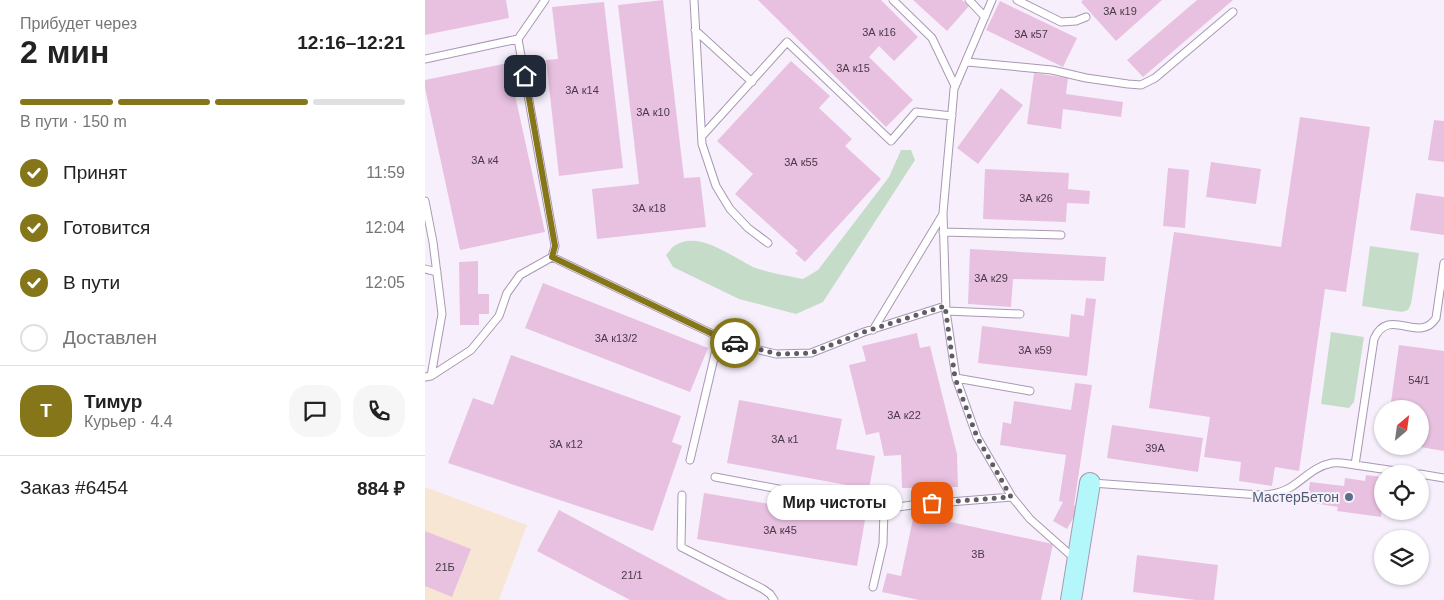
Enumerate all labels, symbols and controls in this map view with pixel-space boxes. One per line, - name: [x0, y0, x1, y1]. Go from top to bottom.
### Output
- house number: 3А к19: [1103, 5, 1137, 17]
- text: Прибудет через: [20, 15, 137, 32]
- house number: 3А к16: [862, 26, 896, 38]
- house number: 3А к57: [1014, 28, 1048, 40]
- text: 12:16–12:21: [297, 32, 405, 53]
- text: 2 мин: [20, 34, 109, 70]
- pin: [504, 55, 546, 97]
- icon: home: [511, 62, 539, 90]
- house number: 3А к15: [836, 62, 870, 74]
- house number: 3А к14: [565, 84, 599, 96]
- house number: 3А к10: [636, 106, 670, 118]
- text: В пути · 150 m: [20, 113, 127, 130]
- house number: 3А к4: [471, 154, 499, 166]
- house number: 3А к55: [784, 156, 818, 168]
- icon: check: [20, 159, 48, 187]
- text: Принят: [63, 162, 127, 183]
- text: 11:59: [366, 164, 405, 181]
- house number: 3А к26: [1019, 192, 1053, 204]
- house number: 3А к18: [632, 202, 666, 214]
- icon: check: [20, 214, 48, 242]
- text: Готовится: [63, 217, 150, 238]
- text: 12:04: [365, 219, 405, 236]
- icon: check: [20, 269, 48, 297]
- text: В пути: [63, 272, 120, 293]
- house number: 3А к29: [974, 272, 1008, 284]
- text: 12:05: [365, 274, 405, 291]
- courier: [710, 318, 760, 368]
- text: Доставлен: [63, 327, 157, 348]
- icon: car: [721, 329, 749, 357]
- house number: 3А к13/2: [595, 332, 637, 344]
- house number: 3А к59: [1018, 344, 1052, 356]
- house number: 54/1: [1408, 374, 1430, 386]
- button: chat: [289, 385, 341, 437]
- button: phone: [353, 385, 405, 437]
- text: Тимур: [84, 391, 142, 412]
- text: Т: [40, 400, 52, 421]
- north arrow: [1374, 400, 1429, 455]
- map controls: [1374, 400, 1429, 585]
- house number: 3А к22: [887, 409, 921, 421]
- text: Курьер · 4.4: [84, 413, 173, 430]
- house number: 3А к1: [771, 433, 799, 445]
- house number: 3А к12: [549, 438, 583, 450]
- house number: 39А: [1145, 442, 1165, 454]
- button: locate: [1374, 465, 1429, 520]
- text: Заказ #6454: [20, 477, 128, 498]
- text: 884 ₽: [357, 478, 405, 499]
- pin: [911, 482, 953, 524]
- callout: Мир чистоты: [767, 486, 902, 520]
- icon: bag: [918, 489, 946, 517]
- place label: МастерБетон: [1252, 489, 1339, 505]
- marker: МастерБетон: [1343, 491, 1355, 503]
- text: Мир чистоты: [783, 494, 886, 511]
- house number: 3А к45: [763, 524, 797, 536]
- button: layers: [1374, 530, 1429, 585]
- house number: 3В: [971, 548, 985, 560]
- house number: 21Б: [435, 561, 455, 573]
- house number: 21/1: [621, 569, 643, 581]

